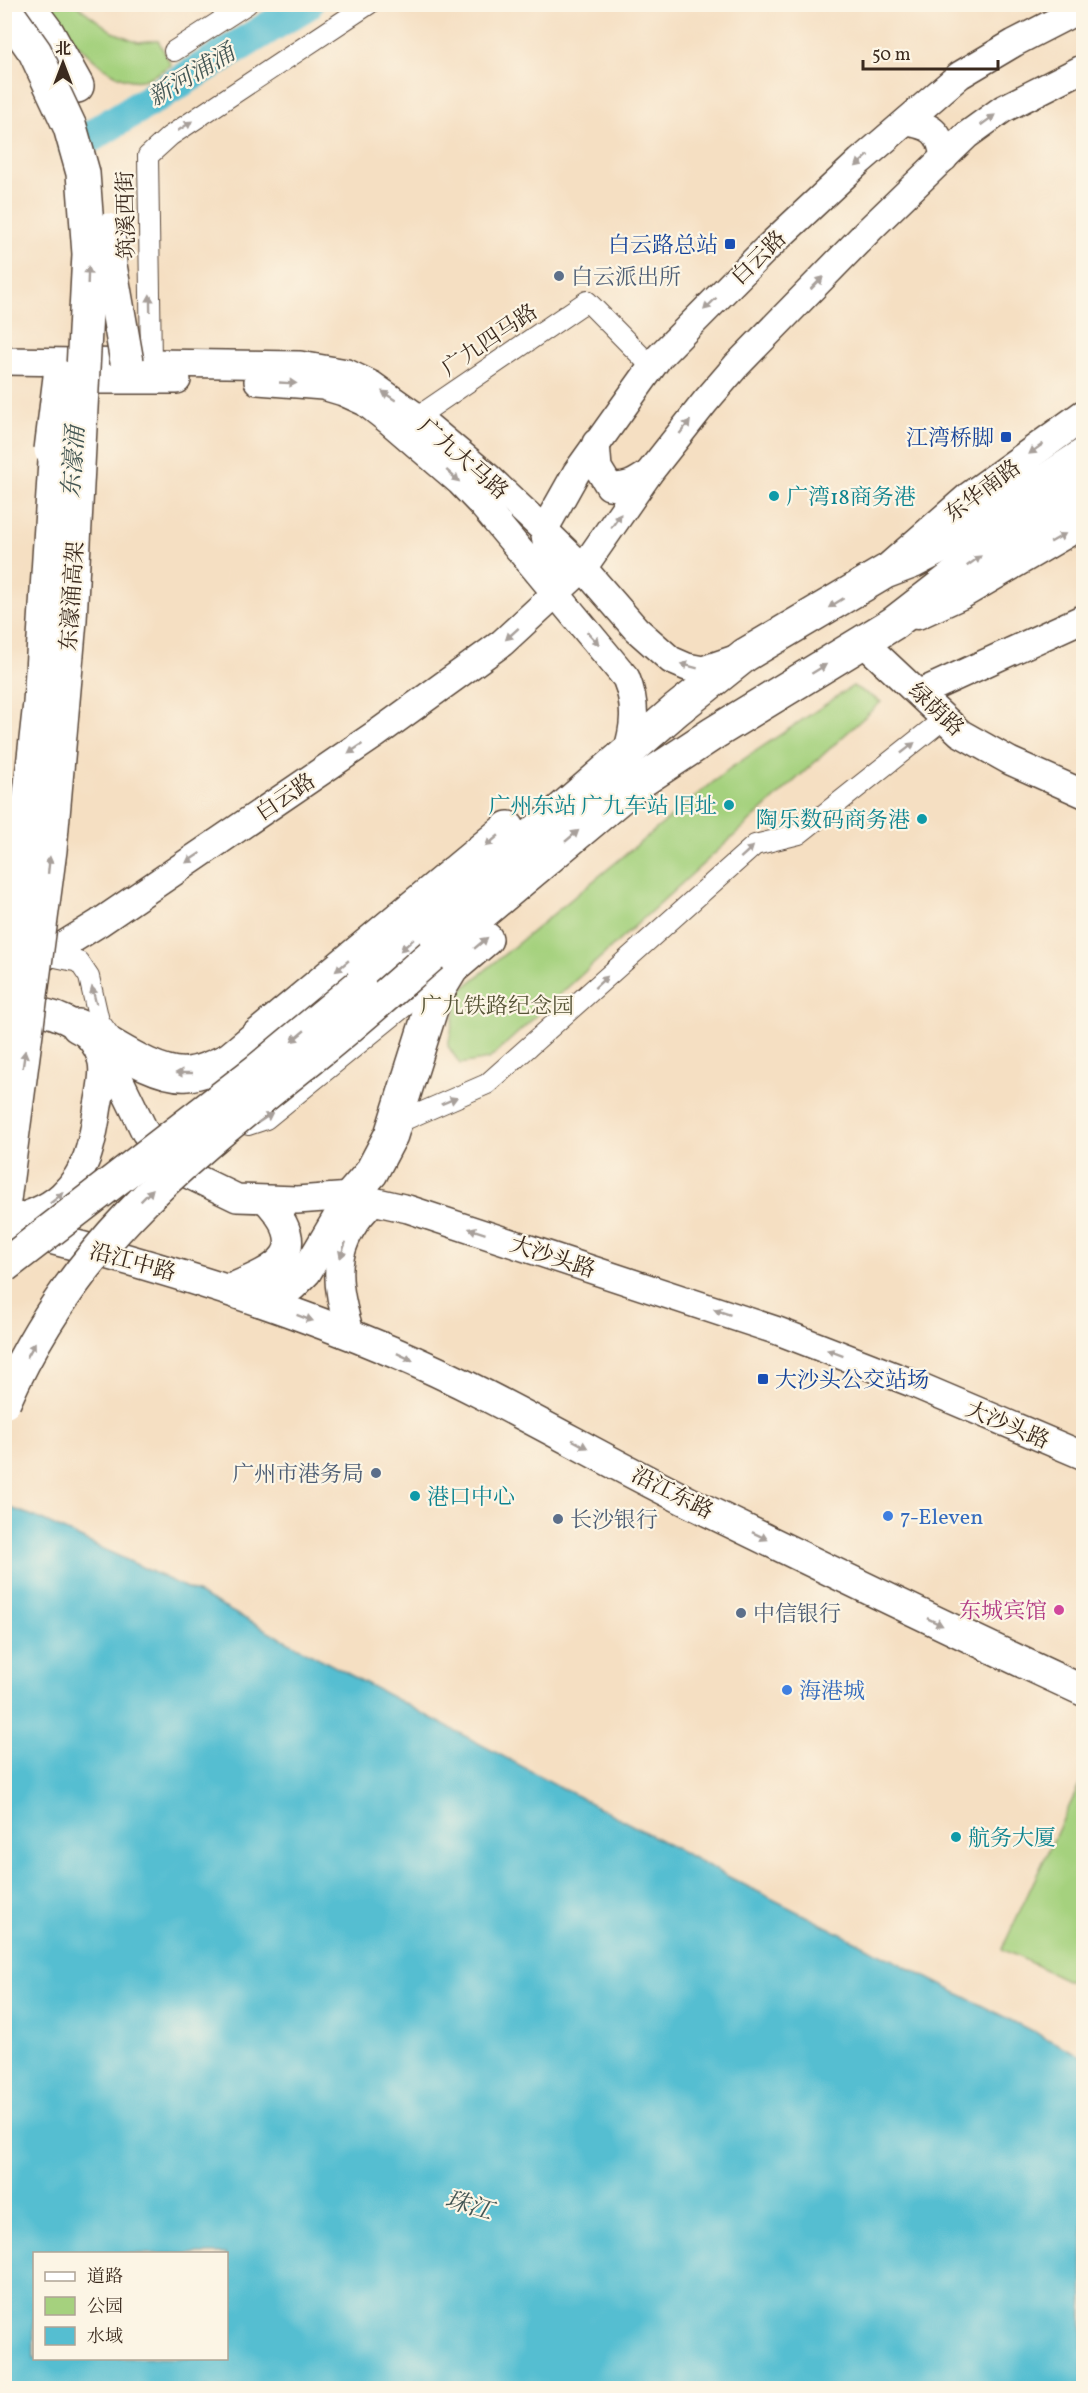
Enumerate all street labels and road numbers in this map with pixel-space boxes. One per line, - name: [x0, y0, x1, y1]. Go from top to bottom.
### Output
- street label: 筑溪西街: [111, 171, 144, 259]
- street label: 白云路: [725, 225, 794, 293]
- street label: 广九四马路: [436, 297, 545, 385]
- street label: 广九大马路: [411, 412, 514, 508]
- street label: 东华南路: [939, 453, 1028, 531]
- street label: 东濠涌高架: [54, 540, 93, 652]
- street label: 绿荫路: [901, 677, 970, 745]
- street label: 白云路: [250, 767, 322, 829]
- street label: 大沙头路: [506, 1230, 599, 1287]
- street label: 沿江中路: [86, 1237, 179, 1290]
- street label: 大沙头路: [960, 1395, 1054, 1458]
- street label: 沿江东路: [626, 1460, 718, 1528]

